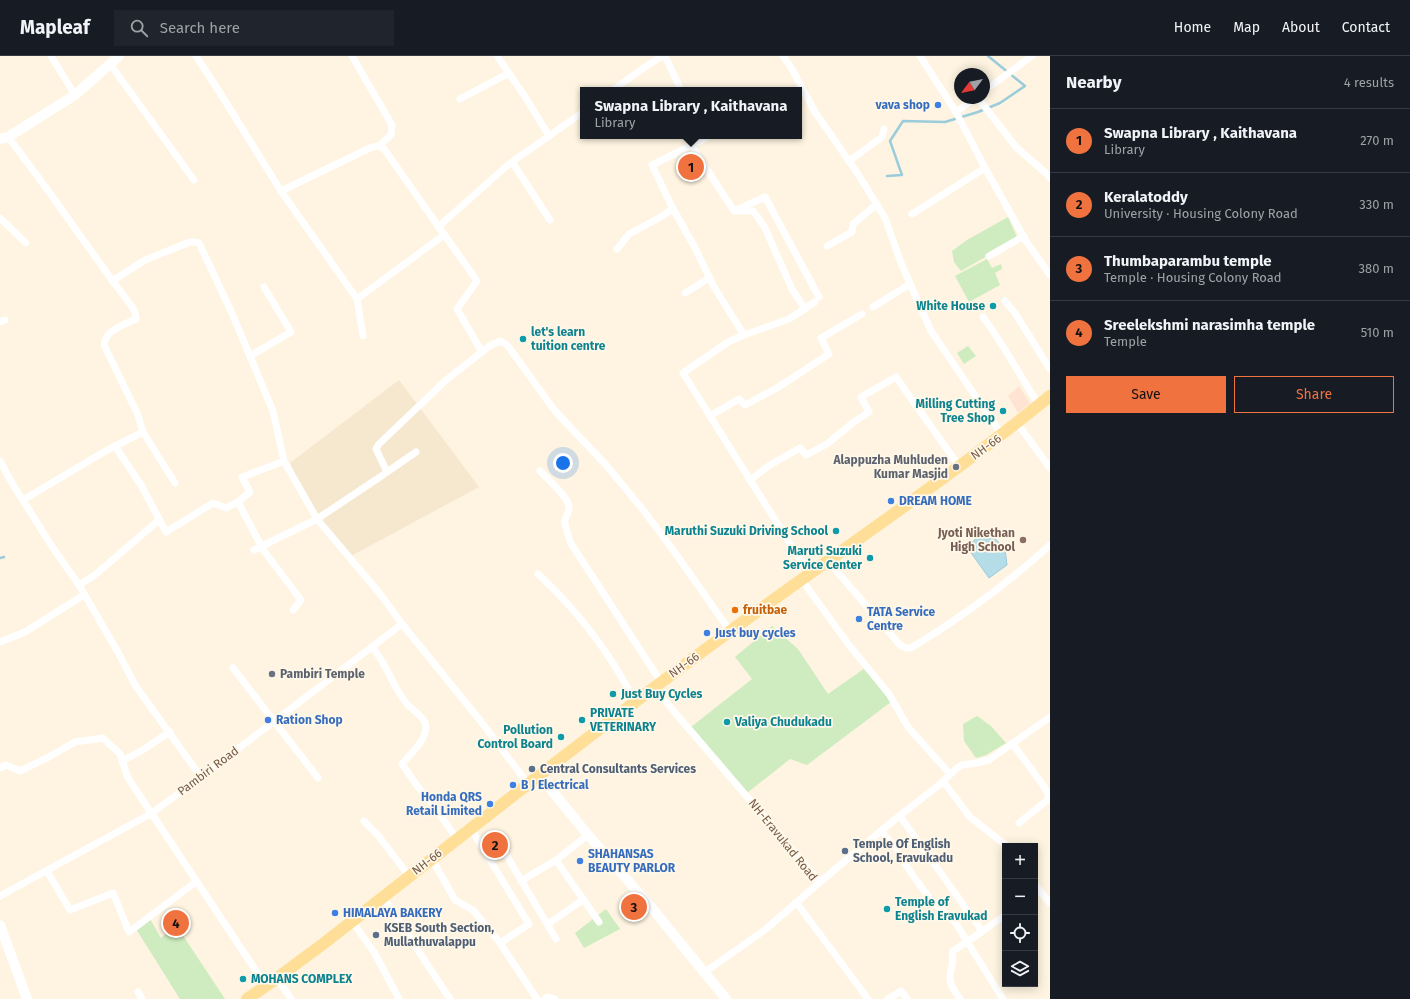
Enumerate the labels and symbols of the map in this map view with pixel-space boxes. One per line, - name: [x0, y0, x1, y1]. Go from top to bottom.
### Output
- north arrow: [954, 68, 990, 104]
- place label: vava shop: [875, 98, 930, 112]
- marker: vava shop: [933, 100, 943, 110]
- pin: 1: [678, 152, 704, 182]
- place label: White House: [916, 299, 985, 313]
- marker: White House: [988, 301, 998, 311]
- place label: let's learn tuition centre: [531, 325, 606, 353]
- marker: let's learn tuition centre: [518, 334, 528, 344]
- place label: Milling Cutting Tree Shop: [916, 397, 995, 425]
- marker: Milling Cutting Tree Shop: [998, 406, 1008, 416]
- street label: NH-66: [968, 431, 1004, 463]
- your location: [553, 453, 573, 473]
- place label: Alappuzha Muhluden Kumar Masjid: [832, 453, 948, 481]
- marker: Alappuzha Muhluden Kumar Masjid: [951, 462, 961, 472]
- place label: DREAM HOME: [899, 494, 972, 508]
- marker: DREAM HOME: [886, 496, 896, 506]
- place label: Maruthi Suzuki Driving School: [665, 524, 828, 538]
- marker: Maruthi Suzuki Driving School: [831, 526, 841, 536]
- place label: Jyoti Nikethan High School: [937, 526, 1015, 554]
- marker: Jyoti Nikethan High School: [1018, 535, 1028, 545]
- place label: Maruti Suzuki Service Center: [783, 544, 862, 572]
- marker: Maruti Suzuki Service Center: [865, 553, 875, 563]
- place label: fruitbae: [743, 603, 788, 617]
- marker: fruitbae: [730, 605, 740, 615]
- place label: TATA Service Centre: [867, 605, 936, 633]
- marker: TATA Service Centre: [854, 614, 864, 624]
- place label: Just buy cycles: [714, 626, 796, 640]
- marker: Just buy cycles: [702, 628, 712, 638]
- street label: NH-66: [666, 649, 702, 681]
- place label: Pambiri Temple: [280, 667, 365, 681]
- marker: Pambiri Temple: [267, 669, 277, 679]
- place label: Just Buy Cycles: [620, 687, 703, 701]
- marker: Just Buy Cycles: [608, 689, 618, 699]
- place label: PRIVATE VETERINARY: [589, 706, 657, 734]
- place label: Ration Shop: [276, 713, 343, 727]
- marker: Ration Shop: [263, 715, 273, 725]
- marker: PRIVATE VETERINARY: [577, 715, 587, 725]
- place label: Valiya Chudukadu: [734, 715, 832, 729]
- marker: Valiya Chudukadu: [722, 717, 732, 727]
- place label: Pollution Control Board: [477, 723, 553, 751]
- marker: Pollution Control Board: [556, 732, 566, 742]
- street label: Pambiri Road: [175, 744, 241, 798]
- place label: Central Consultants Services: [540, 762, 696, 776]
- marker: Central Consultants Services: [527, 764, 537, 774]
- place label: B J Electrical: [521, 778, 589, 792]
- marker: B J Electrical: [508, 780, 518, 790]
- place label: Honda QRS Retail Limited: [406, 790, 482, 818]
- street label: NH-Eravukad Road: [746, 796, 820, 884]
- marker: Honda QRS Retail Limited: [485, 799, 495, 809]
- pin: 2: [482, 830, 508, 860]
- place label: Temple Of English School, Eravukadu: [853, 837, 953, 865]
- street label: NH-66: [409, 846, 445, 878]
- marker: Temple Of English School, Eravukadu: [840, 846, 850, 856]
- place label: SHAHANSAS BEAUTY PARLOR: [588, 847, 676, 875]
- marker: SHAHANSAS BEAUTY PARLOR: [575, 856, 585, 866]
- pin: 3: [621, 892, 647, 922]
- place label: Temple of English Eravukad: [895, 895, 987, 923]
- marker: Temple of English Eravukad: [882, 904, 892, 914]
- place label: HIMALAYA BAKERY: [343, 906, 443, 920]
- pin: 4: [163, 908, 189, 938]
- marker: HIMALAYA BAKERY: [330, 908, 340, 918]
- place label: KSEB South Section, Mullathuvalappu: [384, 921, 494, 949]
- marker: KSEB South Section, Mullathuvalappu: [371, 930, 381, 940]
- place label: MOHANS COMPLEX: [251, 972, 353, 986]
- marker: MOHANS COMPLEX: [238, 974, 248, 984]

